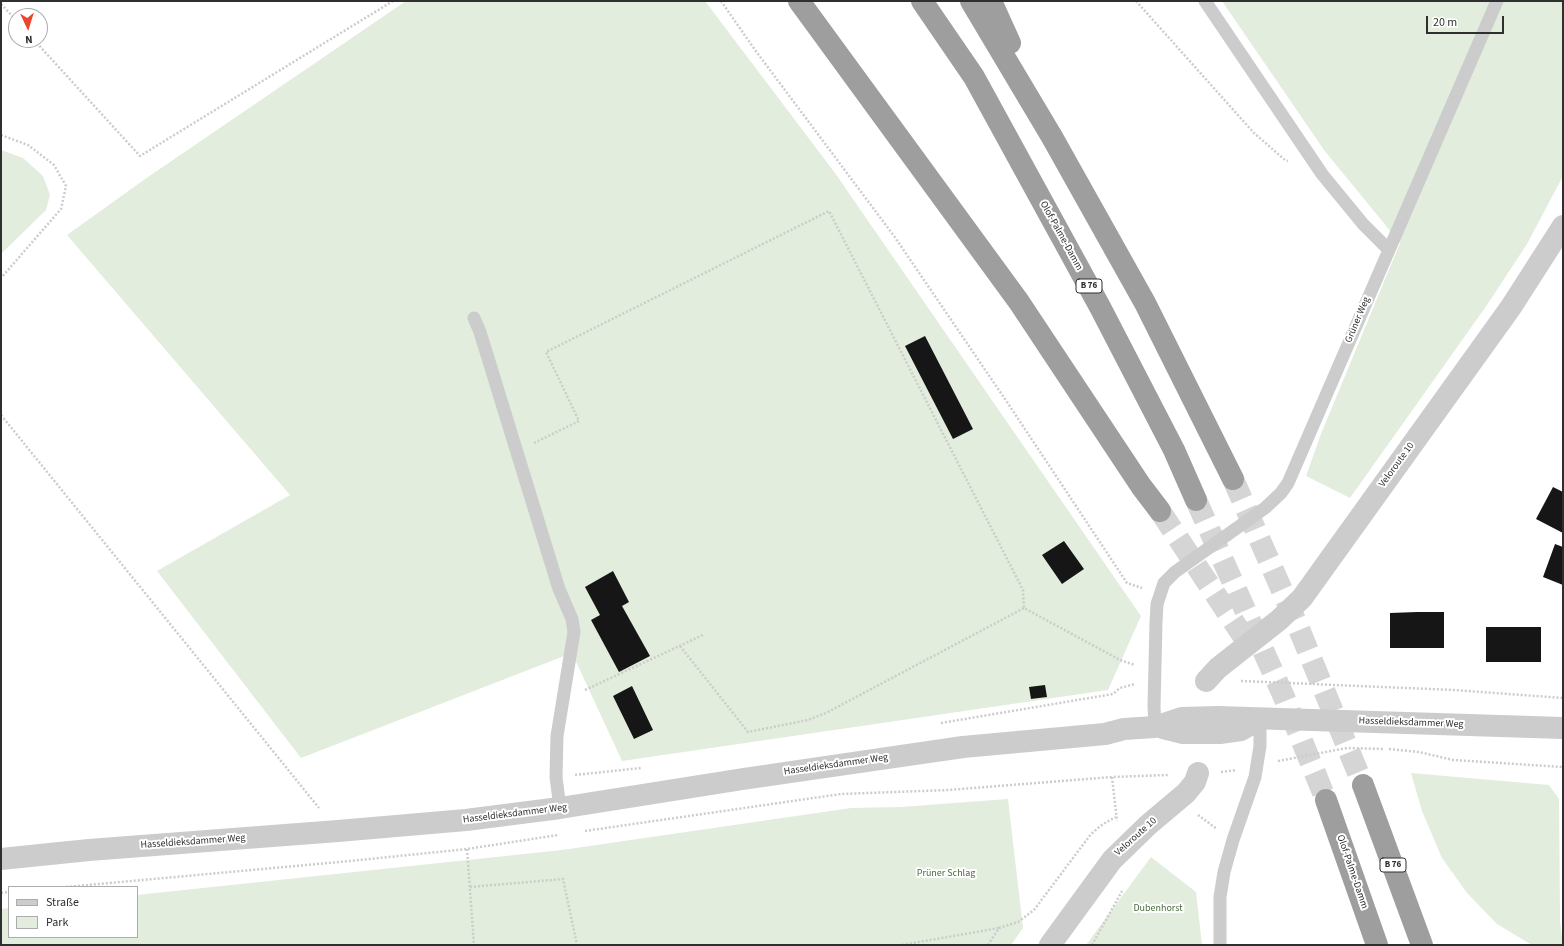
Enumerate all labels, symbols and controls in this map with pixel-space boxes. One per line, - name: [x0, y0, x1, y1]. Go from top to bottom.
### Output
- north arrow: [8, 8, 48, 48]
- scale bar: [1428, 8, 1506, 34]
- text: 20 m: [1433, 14, 1457, 31]
- text: N: [25, 32, 33, 47]
- street label: Olof-Palme-Damm: [1037, 199, 1085, 273]
- road number: B 76: [1076, 279, 1102, 293]
- street label: Grüner Weg: [1343, 295, 1373, 345]
- street label: Veloroute 10: [1377, 440, 1417, 490]
- street label: Hasseldieksdammer Weg: [1358, 715, 1464, 731]
- street label: Hasseldieksdammer Weg: [783, 752, 889, 778]
- street label: Hasseldieksdammer Weg: [462, 802, 568, 826]
- street label: Veloroute 10: [1113, 815, 1159, 859]
- street label: Hasseldieksdammer Weg: [140, 832, 246, 852]
- street label: Olof-Palme-Damm: [1334, 833, 1370, 911]
- road number: B 76: [1380, 858, 1406, 872]
- park label: Prüner Schlag: [917, 868, 975, 880]
- legend: [8, 886, 138, 938]
- text: Straße: [46, 894, 79, 911]
- park label: Dubenhorst: [1133, 903, 1183, 915]
- text: Park: [46, 914, 68, 931]

